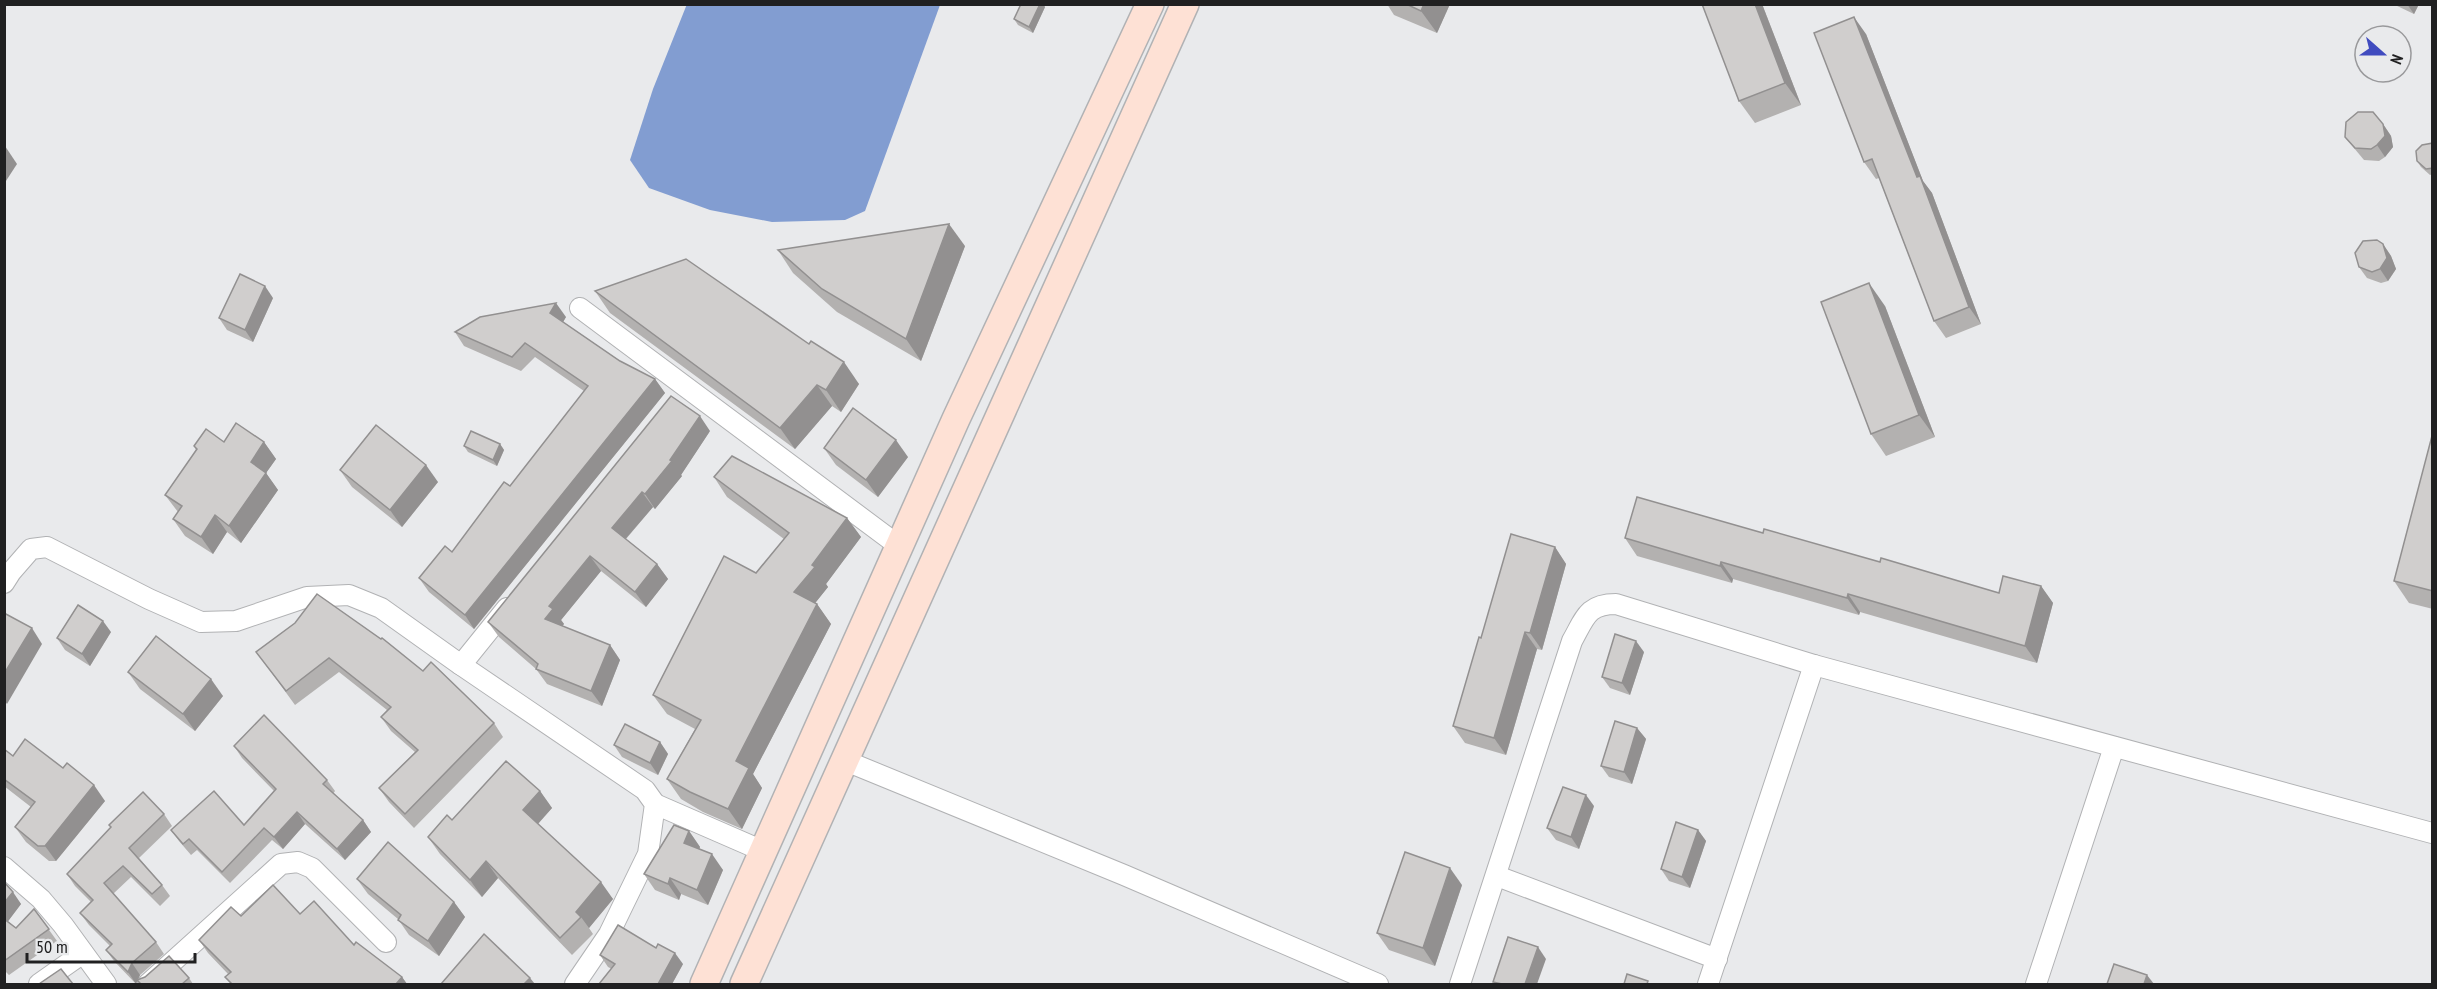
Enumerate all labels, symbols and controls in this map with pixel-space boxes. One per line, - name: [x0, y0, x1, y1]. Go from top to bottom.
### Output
- north arrow: [2353, 24, 2413, 84]
- text: N: [2386, 52, 2408, 67]
- scale bar: [27, 926, 195, 964]
- text: 50 m: [36, 935, 68, 958]

